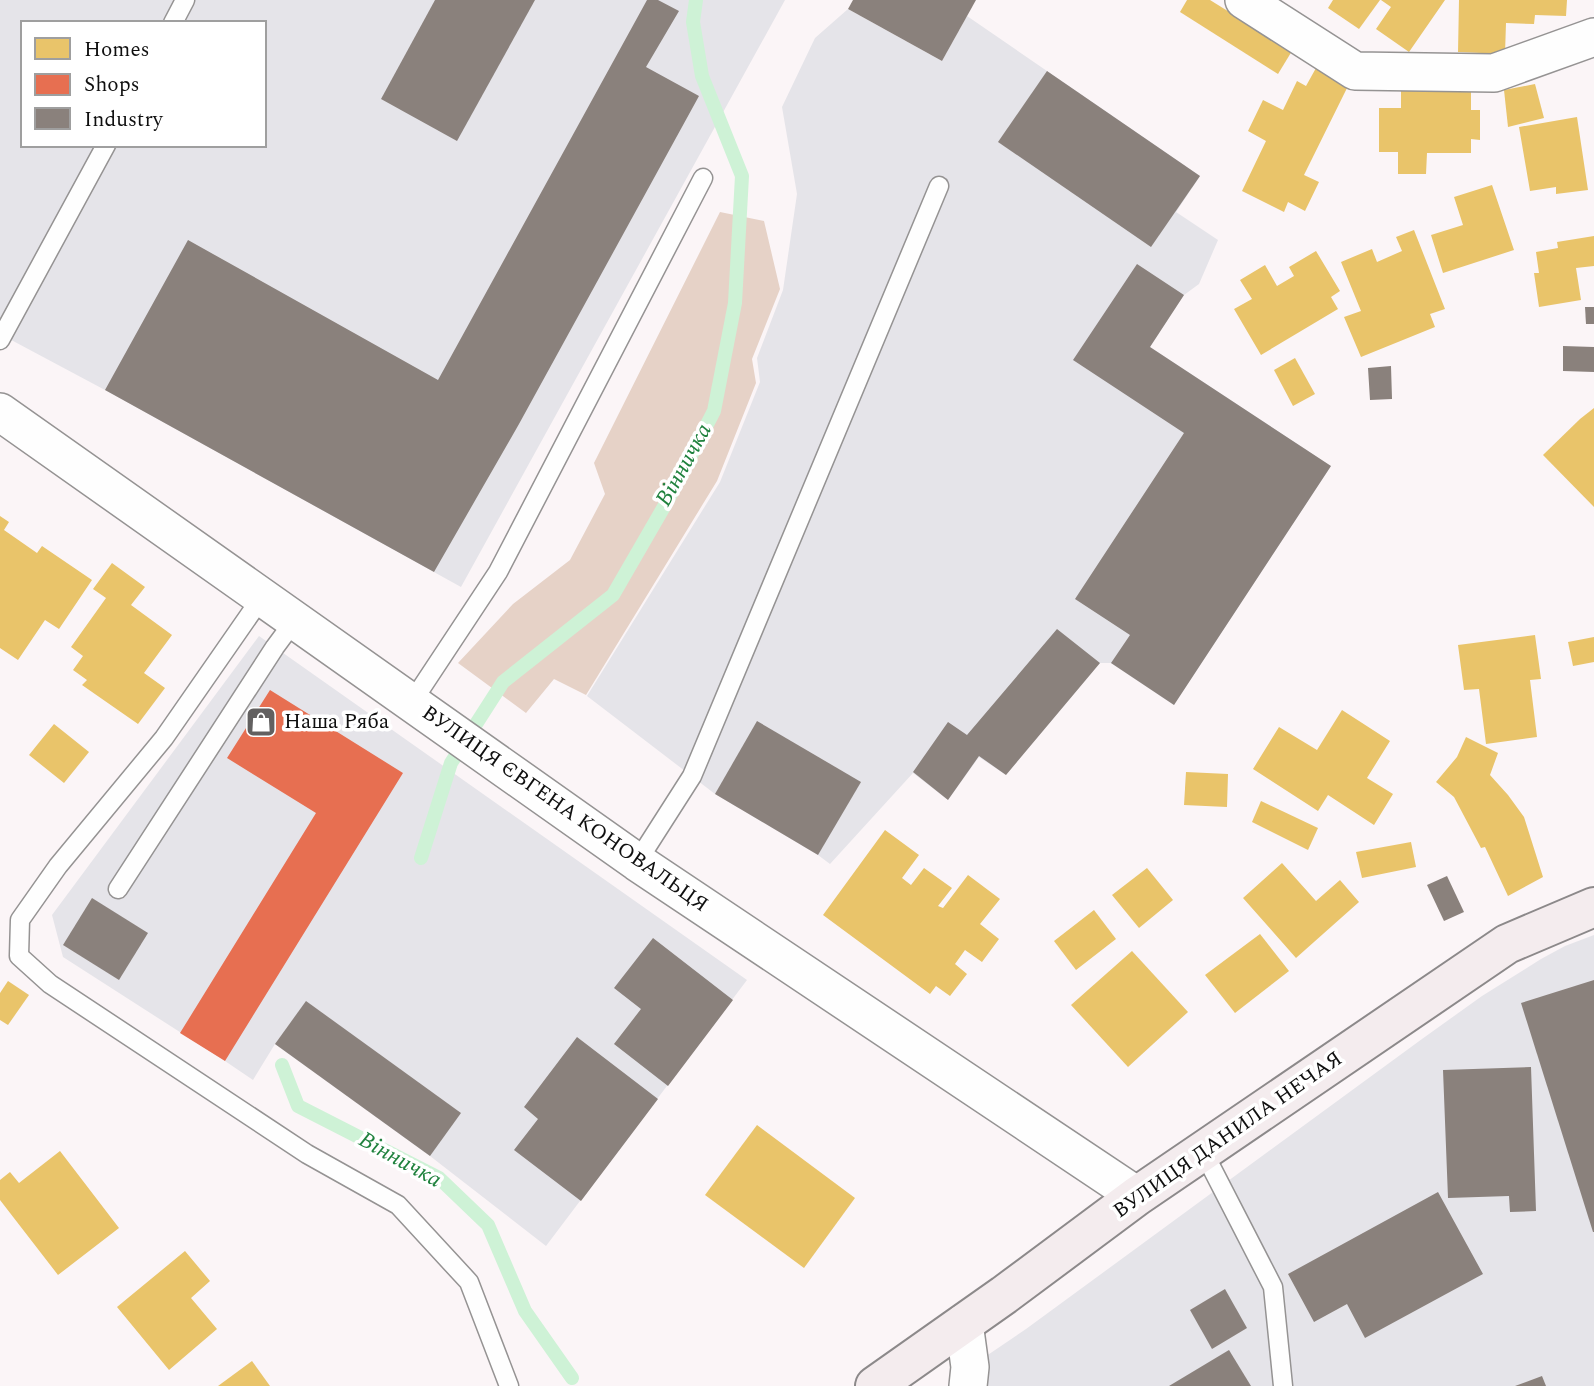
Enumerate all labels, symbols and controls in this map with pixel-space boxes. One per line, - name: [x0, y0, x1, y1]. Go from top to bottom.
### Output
- legend: [21, 21, 266, 147]
- text: Homes: [84, 34, 150, 66]
- text: Shops: [84, 69, 140, 101]
- text: Industry: [84, 104, 164, 136]
- water label: Вінничка: [647, 417, 721, 513]
- street label: ВУЛИЦЯ ЄВГЕНА КОНОВАЛЬЦЯ: [415, 697, 715, 921]
- shop icon: Наша Ряба: [244, 705, 278, 739]
- place label: Наша Ряба: [284, 706, 390, 738]
- street label: ВУЛИЦЯ ДАНИЛА НЕЧАЯ: [1107, 1043, 1349, 1227]
- water label: Вінничка: [352, 1123, 448, 1197]

